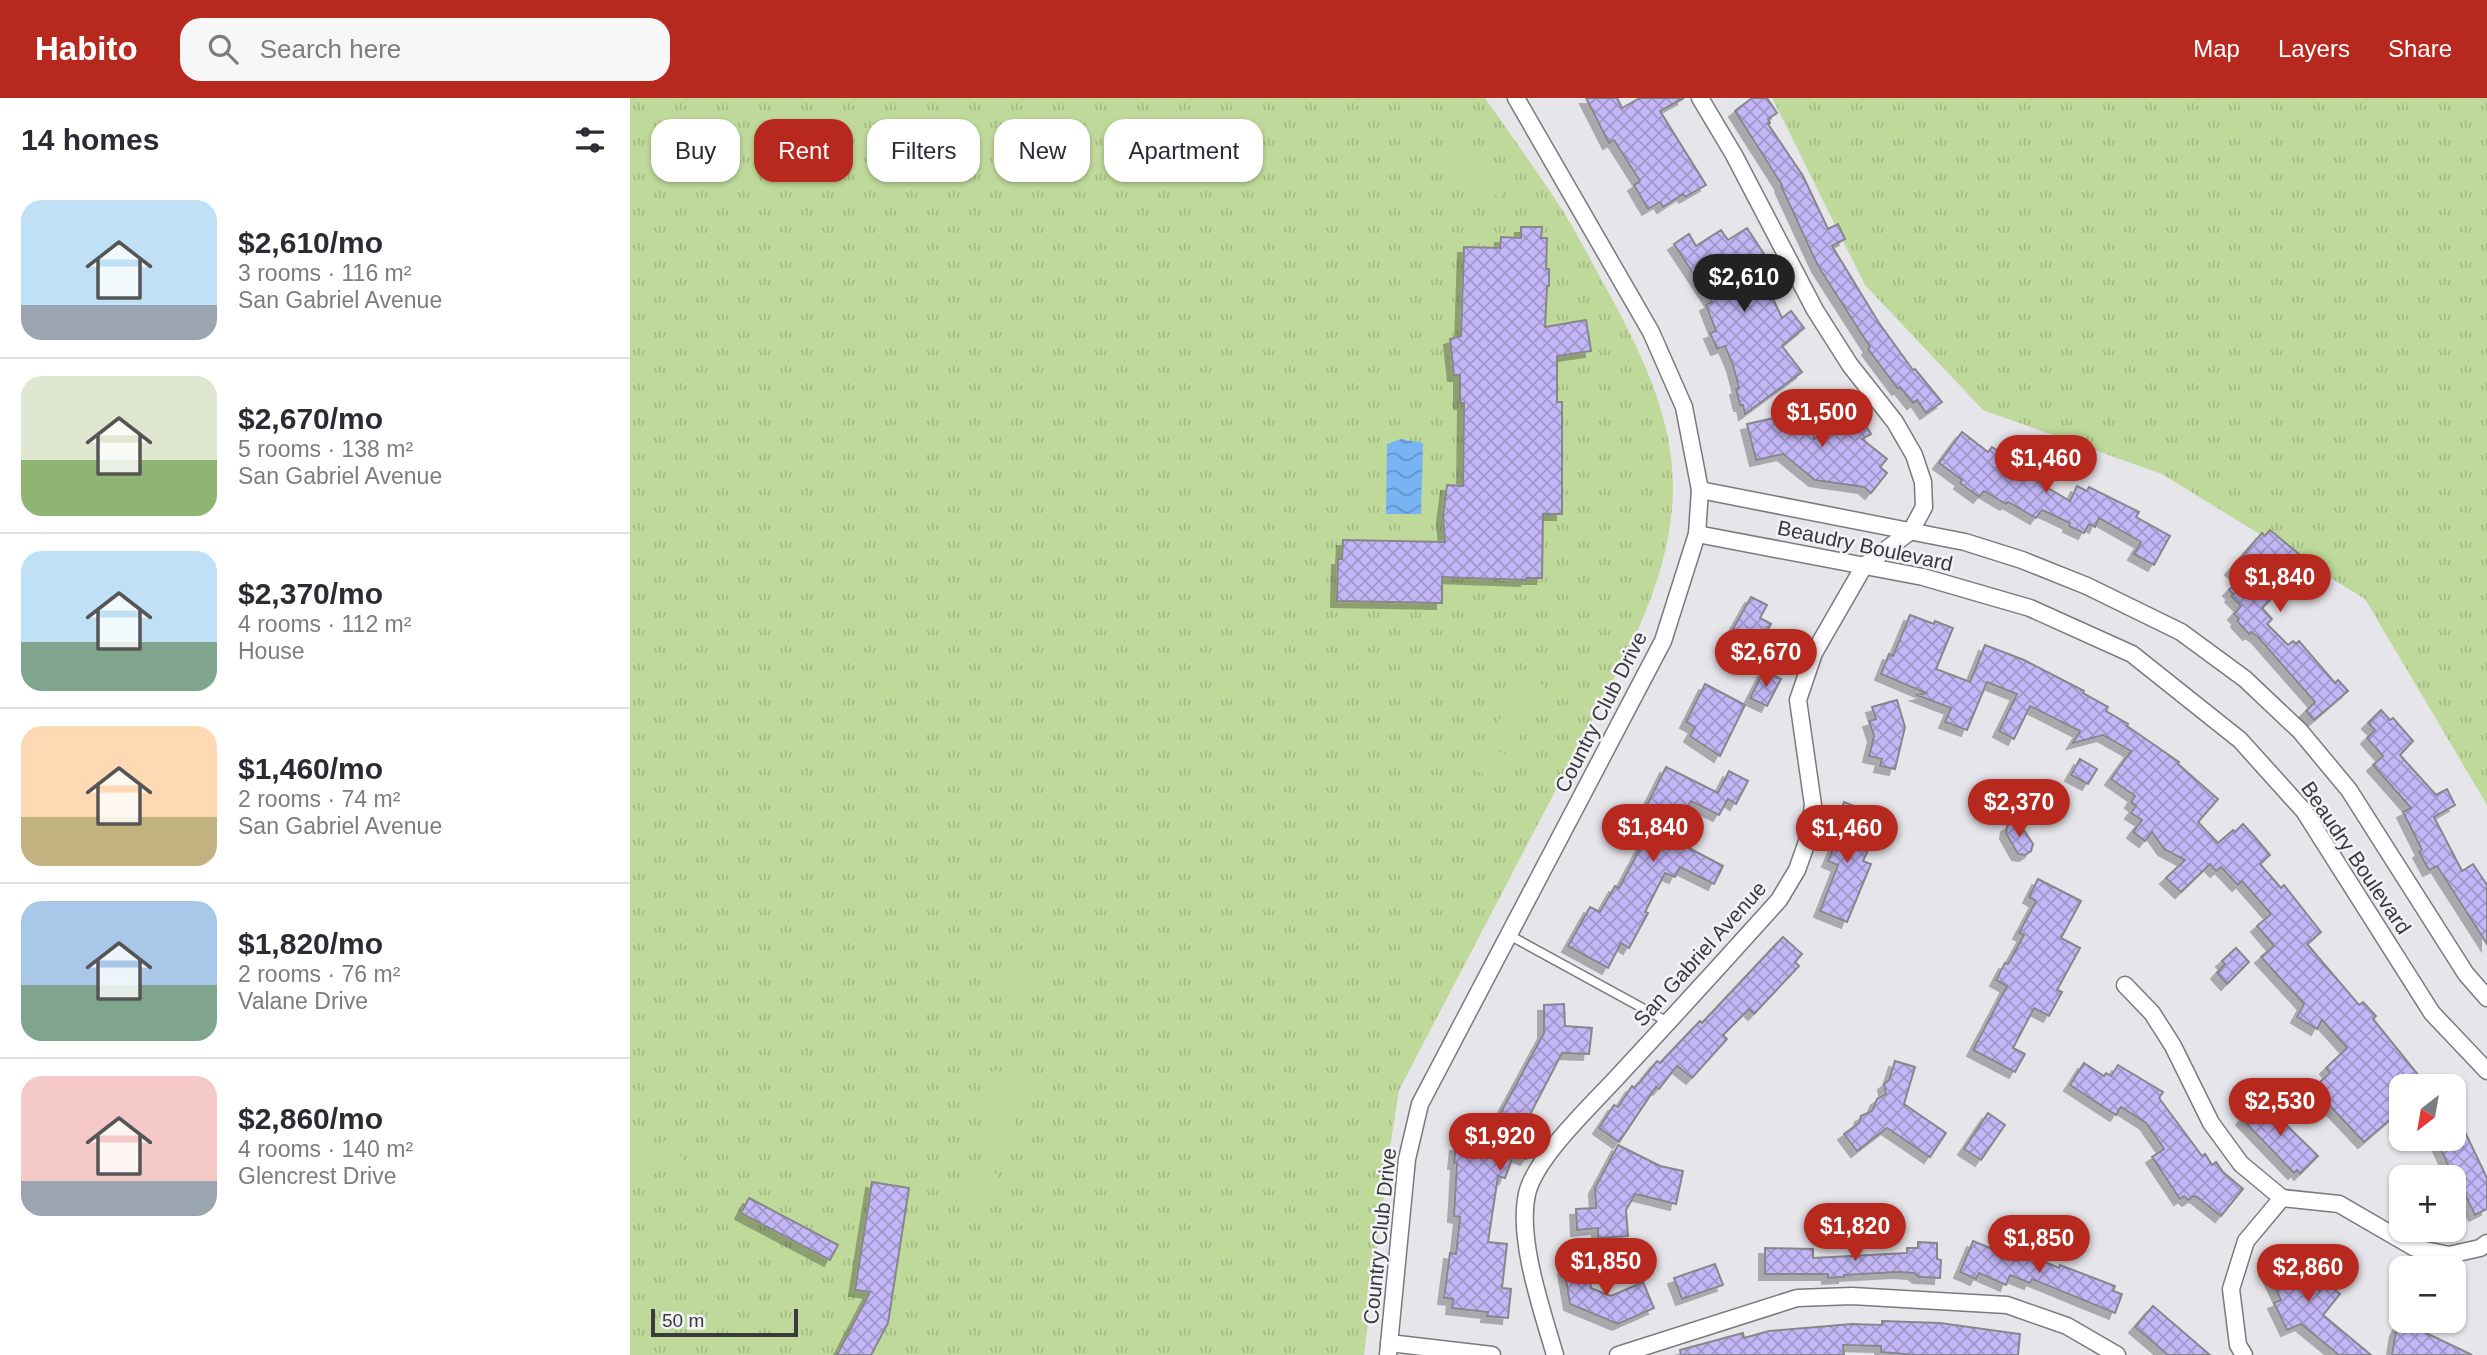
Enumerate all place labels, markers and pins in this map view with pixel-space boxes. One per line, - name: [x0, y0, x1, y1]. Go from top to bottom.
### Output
- pin: $2,610: [1687, 254, 1801, 314]
- pin: $1,500: [1765, 390, 1879, 449]
- pin: $1,460: [1989, 436, 2103, 495]
- pin: $1,840: [2223, 554, 2337, 614]
- pin: $2,670: [1709, 630, 1823, 689]
- pin: $2,370: [1962, 780, 2076, 839]
- pin: $1,840: [1596, 804, 1710, 864]
- pin: $1,460: [1790, 806, 1904, 865]
- pin: $2,530: [2223, 1079, 2337, 1138]
- pin: $1,920: [1443, 1114, 1557, 1173]
- pin: $1,820: [1798, 1204, 1912, 1263]
- pin: $1,850: [1982, 1216, 2096, 1275]
- pin: $1,850: [1549, 1238, 1663, 1298]
- pin: $2,860: [2251, 1244, 2365, 1304]

